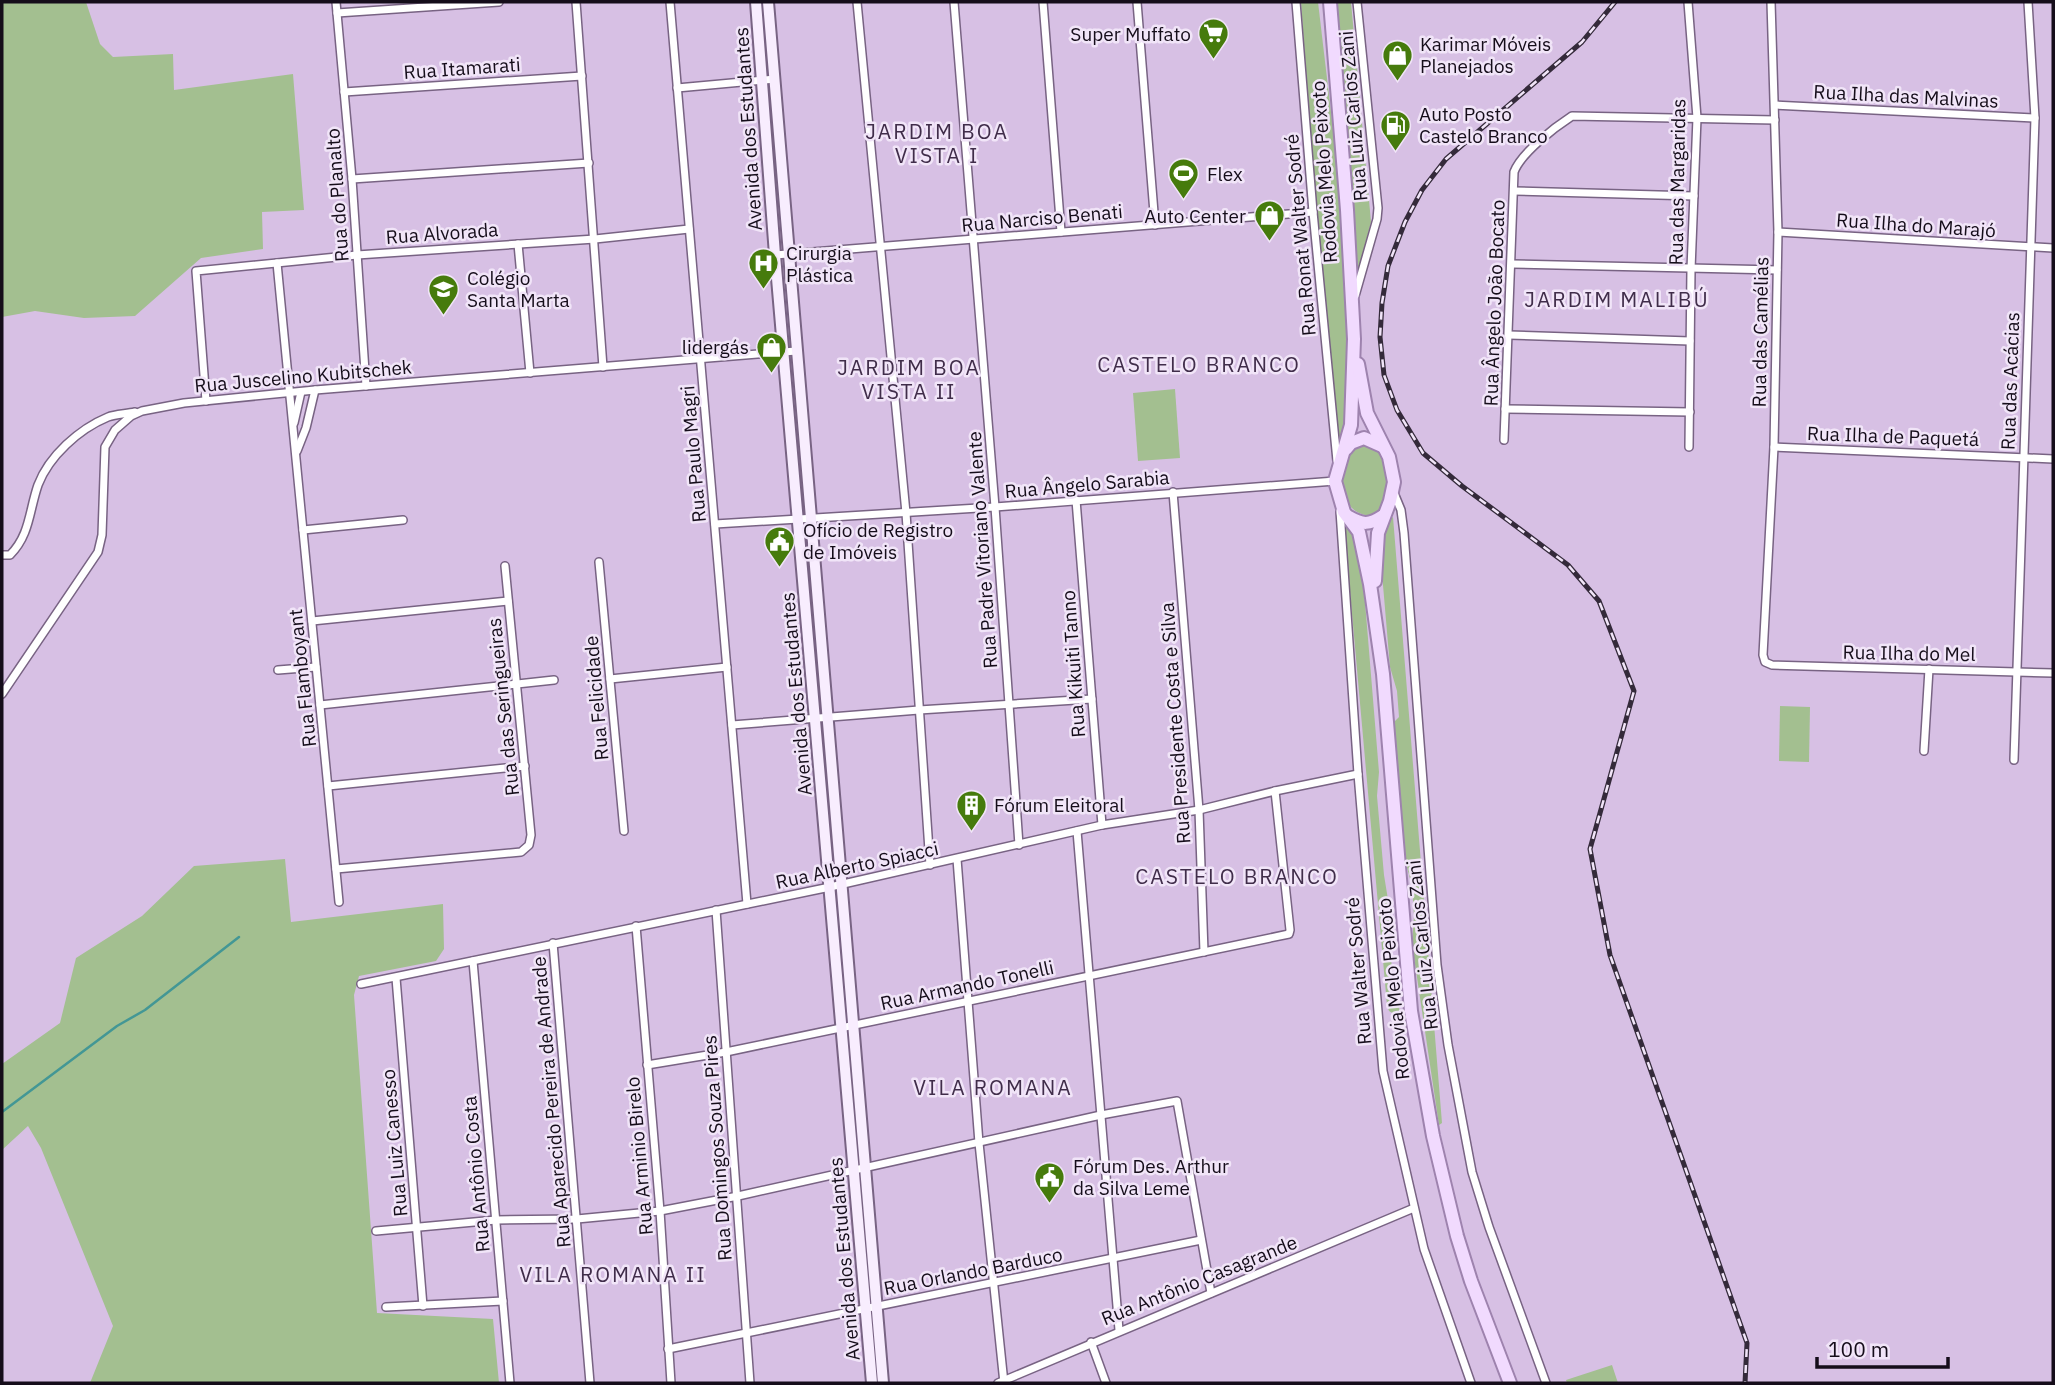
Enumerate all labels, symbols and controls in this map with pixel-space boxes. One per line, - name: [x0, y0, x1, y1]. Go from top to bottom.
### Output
- supermarket icon: Super Muffato: [1197, 17, 1231, 61]
- place label: Super Muffato: [1070, 22, 1191, 46]
- street label: Avenida dos Estudantes: [729, 26, 767, 232]
- street label: Rua Luiz Carlos Zani: [1334, 30, 1372, 202]
- place label: Karimar Móveis Planejados: [1420, 32, 1551, 78]
- shop icon: Karimar Móveis Planejados: [1380, 38, 1414, 82]
- street label: Rua Itamarati: [403, 52, 521, 84]
- street label: Rua Ilha das Malvinas: [1813, 79, 1999, 113]
- street label: Rodovia Melo Peixoto: [1306, 80, 1342, 264]
- street label: Rua das Margaridas: [1664, 98, 1690, 266]
- place label: Auto Posto Castelo Branco: [1419, 102, 1548, 148]
- fuel station icon: Auto Posto Castelo Branco: [1379, 108, 1413, 152]
- district label: JARDIM BOA VISTA I: [865, 117, 1009, 169]
- street label: Rua do Planalto: [320, 127, 354, 263]
- street label: Rua Ronat Walter Sodré: [1279, 133, 1321, 337]
- sports icon: Flex: [1167, 157, 1201, 201]
- place label: Flex: [1207, 162, 1243, 186]
- street label: Rua Narciso Benati: [960, 199, 1124, 237]
- shop icon: Auto Center: [1252, 199, 1286, 243]
- street label: Rua Ângelo João Bocato: [1478, 199, 1510, 407]
- place label: Auto Center: [1144, 204, 1246, 228]
- street label: Rua Ilha do Marajó: [1835, 207, 1997, 243]
- street label: Rua Alvorada: [385, 217, 499, 249]
- place label: Cirurgia Plástica: [786, 241, 853, 287]
- hospital icon: Cirurgia Plástica: [746, 247, 780, 291]
- street label: Rua das Camélias: [1747, 256, 1773, 408]
- place label: Colégio Santa Marta: [467, 266, 570, 312]
- school or university icon: Colégio Santa Marta: [427, 272, 461, 316]
- district label: JARDIM MALIBÚ: [1524, 285, 1710, 313]
- street label: Rua das Acácias: [1996, 312, 2024, 450]
- shop icon: lidergás: [755, 330, 789, 374]
- place label: lidergás: [682, 335, 749, 359]
- district label: CASTELO BRANCO: [1097, 350, 1301, 378]
- district label: JARDIM BOA VISTA II: [837, 353, 981, 405]
- street label: Rua Juscelino Kubitschek: [193, 355, 413, 397]
- street label: Rua Paulo Magri: [675, 384, 711, 524]
- street label: Rua Ilha de Paquetá: [1807, 421, 1979, 451]
- street label: Rua Padre Vitoriano Valente: [962, 431, 1002, 669]
- street label: Rua Ângelo Sarabia: [1004, 465, 1170, 503]
- place label: Ofício de Registro de Imóveis: [803, 518, 953, 564]
- public building icon: Ofício de Registro de Imóveis: [763, 524, 797, 568]
- street label: Rua Kikuiti Tanno: [1056, 590, 1090, 738]
- street label: Avenida dos Estudantes: [775, 591, 817, 797]
- street label: Rua Presidente Costa e Silva: [1155, 602, 1195, 844]
- street label: Rua Flamboyant: [283, 608, 321, 748]
- street label: Rua das Seringueiras: [482, 617, 524, 797]
- street label: Rua Felicidade: [579, 635, 613, 761]
- street label: Rua Ilha do Mel: [1842, 640, 1976, 666]
- building icon: Fórum Eleitoral: [954, 788, 988, 832]
- place label: Fórum Eleitoral: [994, 793, 1125, 817]
- street label: Rua Alberto Spiacci: [773, 836, 941, 894]
- street label: Rua Luiz Carlos Zani: [1401, 859, 1443, 1031]
- district label: CASTELO BRANCO: [1135, 862, 1339, 890]
- street label: Rua Walter Sodré: [1340, 896, 1376, 1046]
- street label: Rodovia Melo Peixoto: [1372, 897, 1414, 1081]
- street label: Rua Aparecido Pereira de Andrade: [526, 955, 576, 1249]
- street label: Rua Armando Tonelli: [878, 955, 1056, 1015]
- street label: Rua Domingos Souza Pires: [697, 1034, 737, 1262]
- street label: Rua Luiz Canesso: [376, 1068, 412, 1218]
- district label: VILA ROMANA: [913, 1073, 1073, 1101]
- street label: Rua Arminio Birelo: [620, 1076, 658, 1236]
- street label: Rua Antônio Costa: [457, 1095, 495, 1253]
- place label: Fórum Des. Arthur da Silva Leme: [1073, 1154, 1229, 1200]
- street label: Avenida dos Estudantes: [823, 1156, 865, 1362]
- public building icon: Fórum Des. Arthur da Silva Leme: [1033, 1160, 1067, 1204]
- street label: Rua Antônio Casagrande: [1098, 1230, 1300, 1330]
- street label: Rua Orlando Barduco: [882, 1242, 1064, 1300]
- district label: VILA ROMANA II: [519, 1260, 707, 1288]
- scale bar: [1817, 1326, 1948, 1370]
- text: 100 m: [1828, 1335, 1889, 1363]

